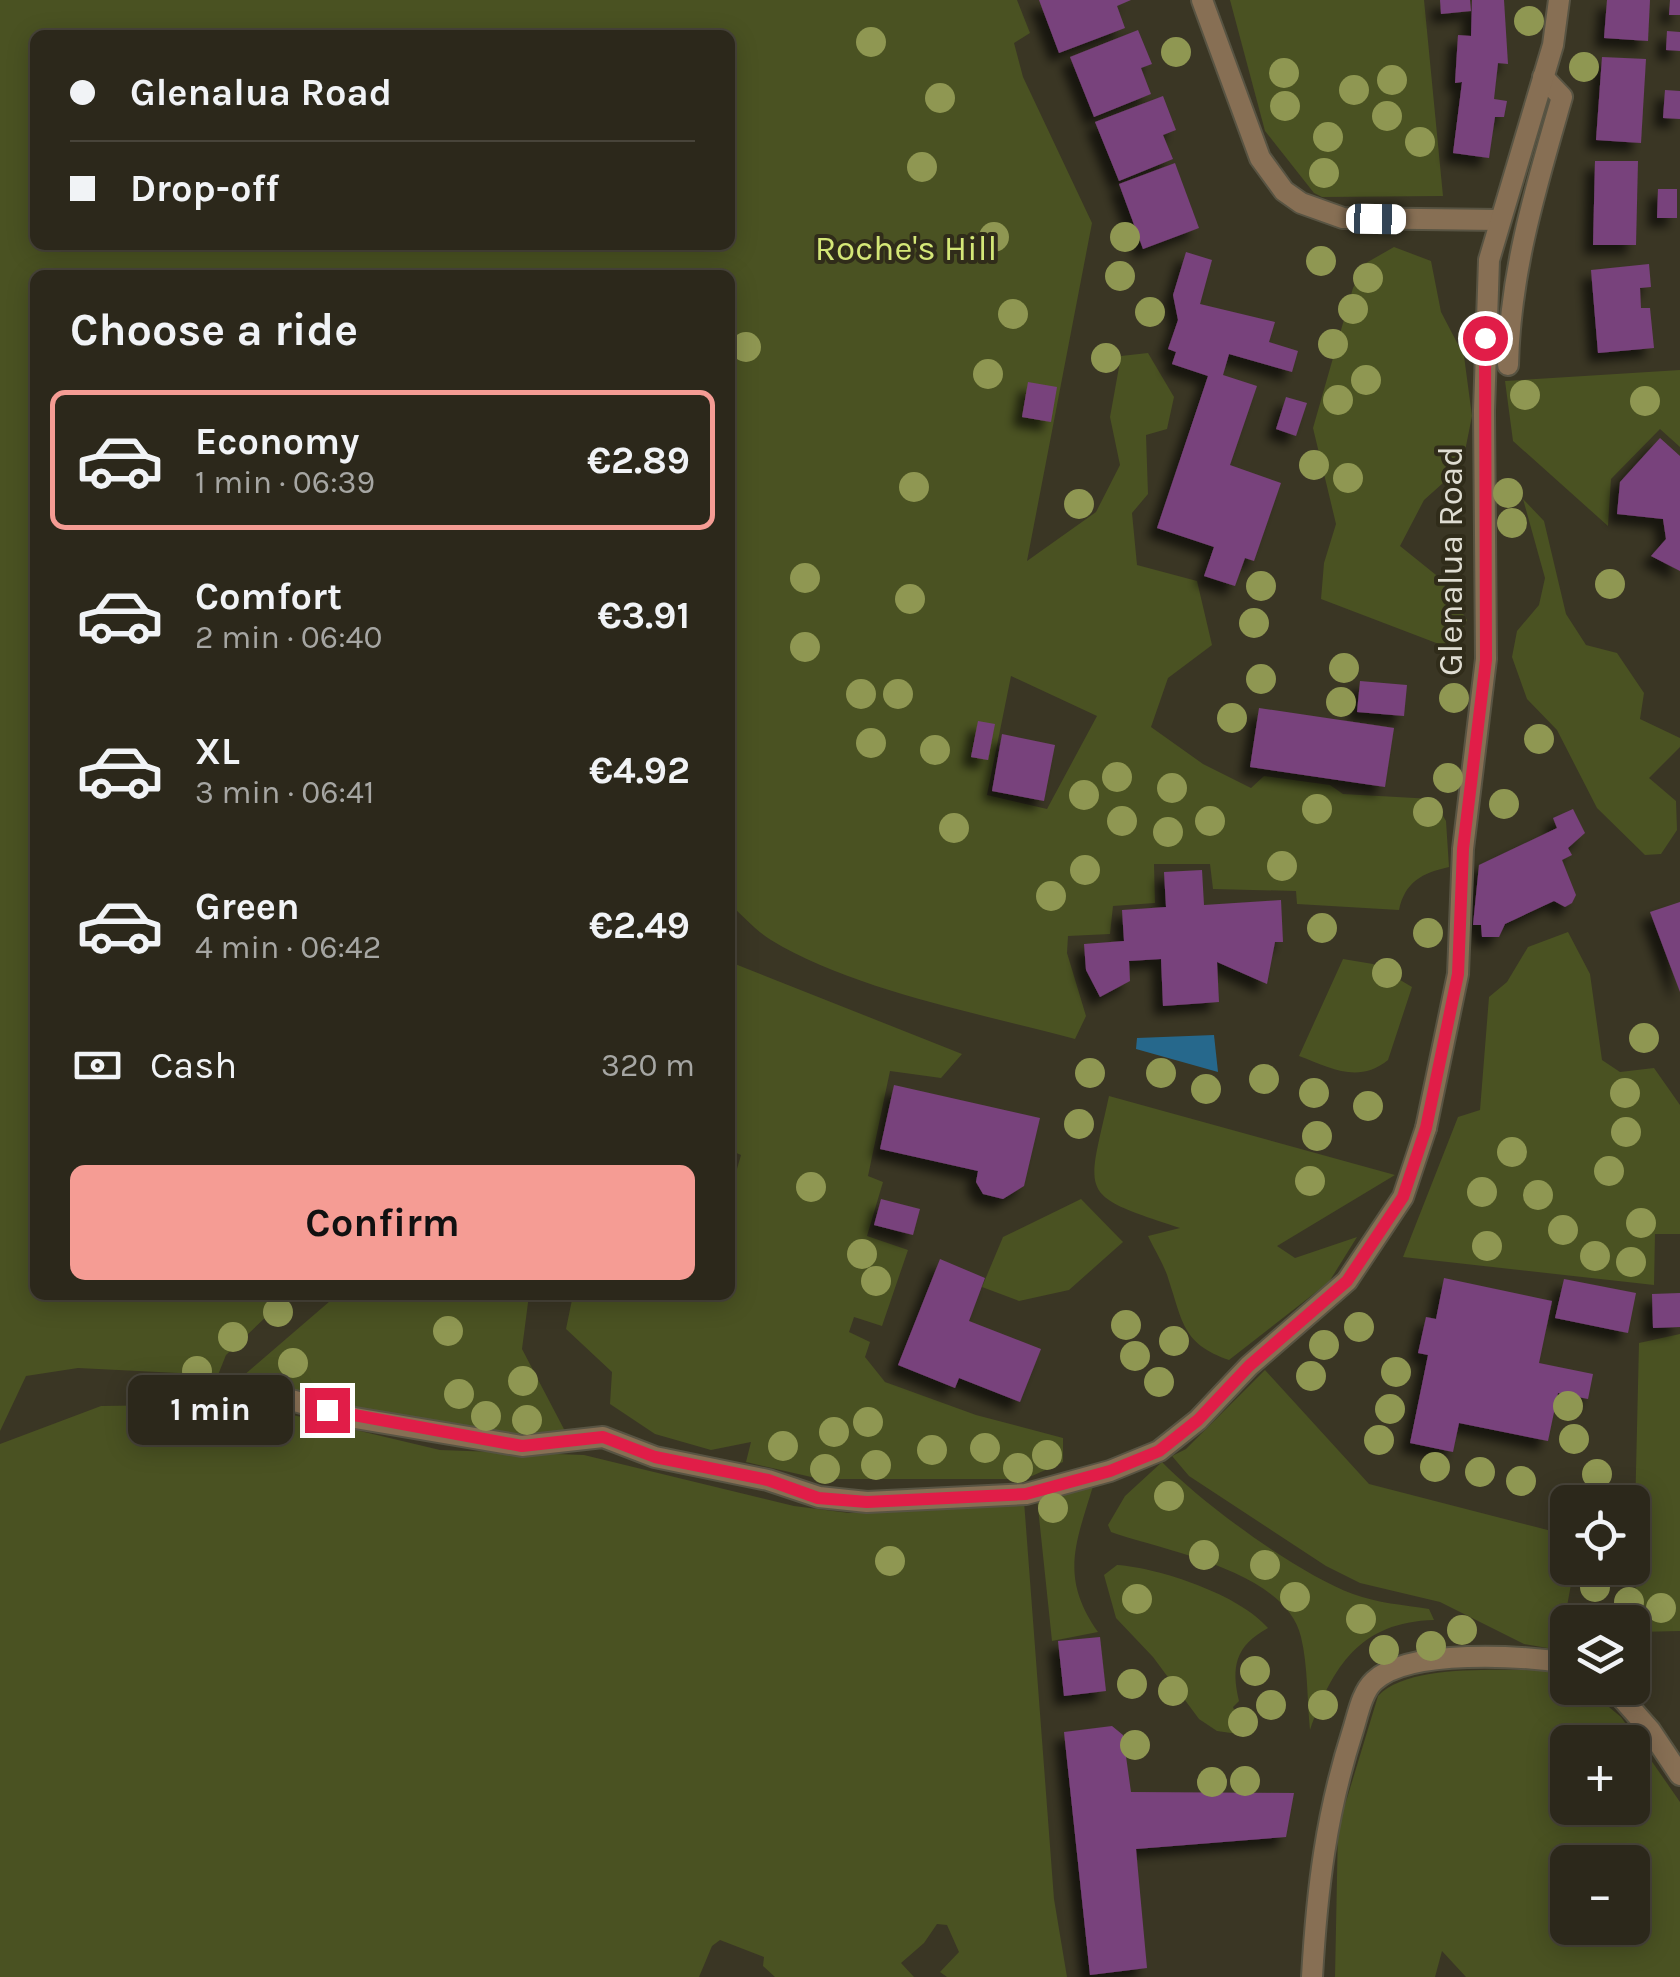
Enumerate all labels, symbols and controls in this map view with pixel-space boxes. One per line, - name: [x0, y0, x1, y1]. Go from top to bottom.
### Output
- text: Glenalua Road: [130, 70, 392, 115]
- text: Drop-off: [130, 166, 279, 211]
- car: [1346, 203, 1406, 235]
- park label: Roche's Hill: [815, 228, 997, 269]
- text: Choose a ride: [70, 304, 358, 356]
- route start: [1463, 316, 1508, 361]
- icon: car: [75, 415, 165, 505]
- text: Economy: [195, 419, 359, 464]
- text: €2.89: [587, 438, 690, 483]
- street label: Glenalua Road: [1430, 446, 1471, 676]
- text: 1 min · 06:39: [195, 464, 375, 501]
- icon: car: [75, 570, 165, 660]
- text: Comfort: [195, 574, 342, 619]
- text: €3.91: [597, 593, 690, 638]
- text: 2 min · 06:40: [195, 619, 382, 656]
- icon: car: [75, 725, 165, 815]
- text: XL: [195, 729, 240, 774]
- text: €4.92: [589, 748, 690, 793]
- text: 3 min · 06:41: [195, 774, 374, 811]
- icon: car: [75, 880, 165, 970]
- text: Green: [195, 884, 300, 929]
- text: €2.49: [589, 903, 690, 948]
- text: 4 min · 06:42: [195, 929, 381, 966]
- icon: cash: [70, 1038, 125, 1093]
- text: Cash: [150, 1043, 237, 1088]
- text: 320 m: [601, 1047, 695, 1084]
- button: Confirm: [70, 1165, 695, 1280]
- callout: 1 min: [127, 1375, 292, 1445]
- route end: [305, 1388, 350, 1433]
- text: 1 min: [170, 1391, 251, 1428]
- map controls: [1550, 1485, 1650, 1945]
- button: locate: [1550, 1485, 1650, 1585]
- button: layers: [1550, 1605, 1650, 1705]
- button: +: [1550, 1725, 1650, 1825]
- button: −: [1550, 1845, 1650, 1945]

